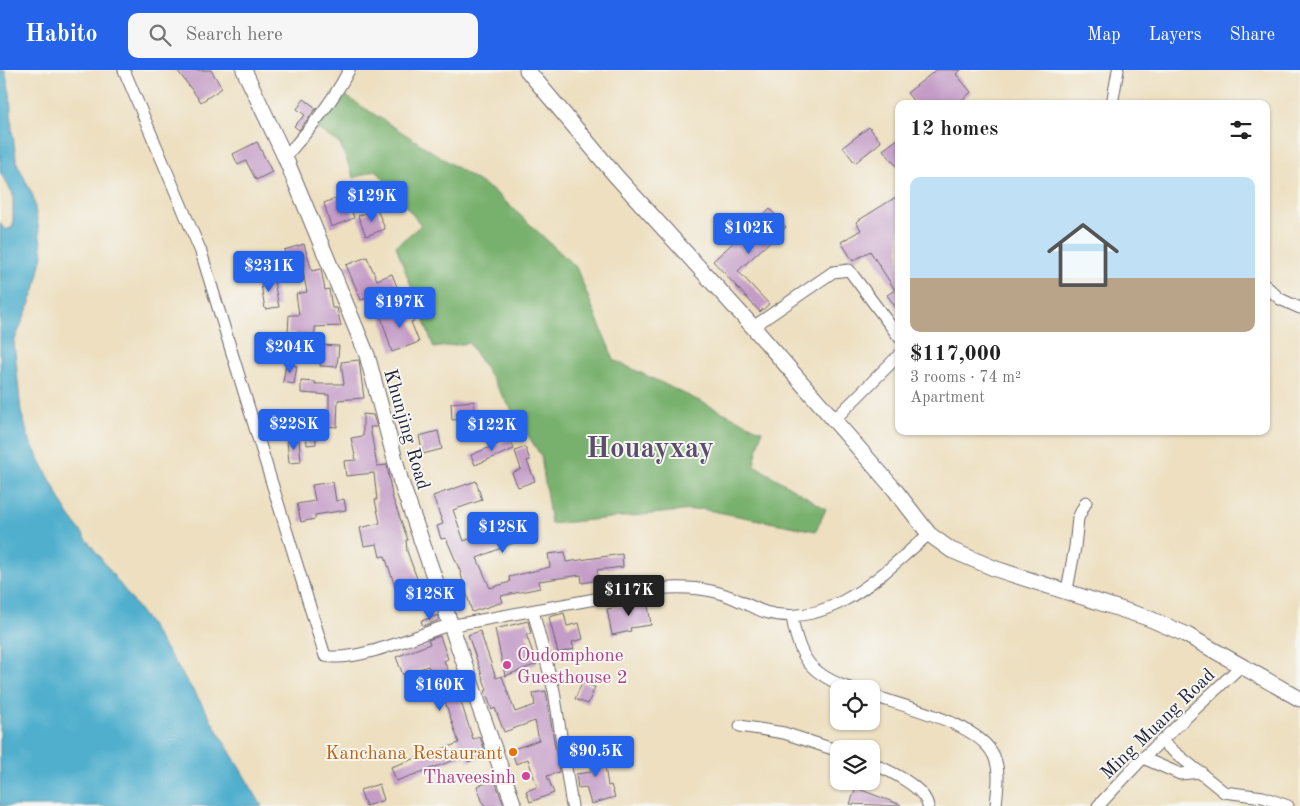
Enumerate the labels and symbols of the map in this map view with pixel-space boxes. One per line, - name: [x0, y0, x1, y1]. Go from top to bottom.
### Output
- pin: $129K: [337, 180, 407, 223]
- pin: $102K: [714, 212, 784, 255]
- pin: $231K: [234, 250, 304, 293]
- pin: $197K: [365, 286, 435, 329]
- pin: $204K: [255, 332, 325, 374]
- street label: Khunjing Road: [379, 367, 432, 492]
- pin: $228K: [259, 408, 329, 451]
- pin: $122K: [457, 410, 527, 452]
- district label: Houayxay: [586, 435, 714, 464]
- pin: $128K: [468, 512, 538, 554]
- pin: $117K: [594, 574, 664, 617]
- pin: $128K: [395, 578, 465, 621]
- place label: Oudomphone Guesthouse 2: [517, 647, 628, 688]
- marker: Oudomphone Guesthouse 2: [501, 659, 513, 671]
- street label: Ming Muang Road: [1098, 666, 1220, 784]
- pin: $160K: [405, 670, 475, 712]
- pin: $90.5K: [555, 736, 637, 778]
- place label: Kanchana Restaurant: [325, 745, 503, 764]
- marker: Kanchana Restaurant: [507, 746, 519, 758]
- place label: Thaveesinh: [423, 769, 516, 788]
- marker: Thaveesinh: [520, 770, 532, 782]

